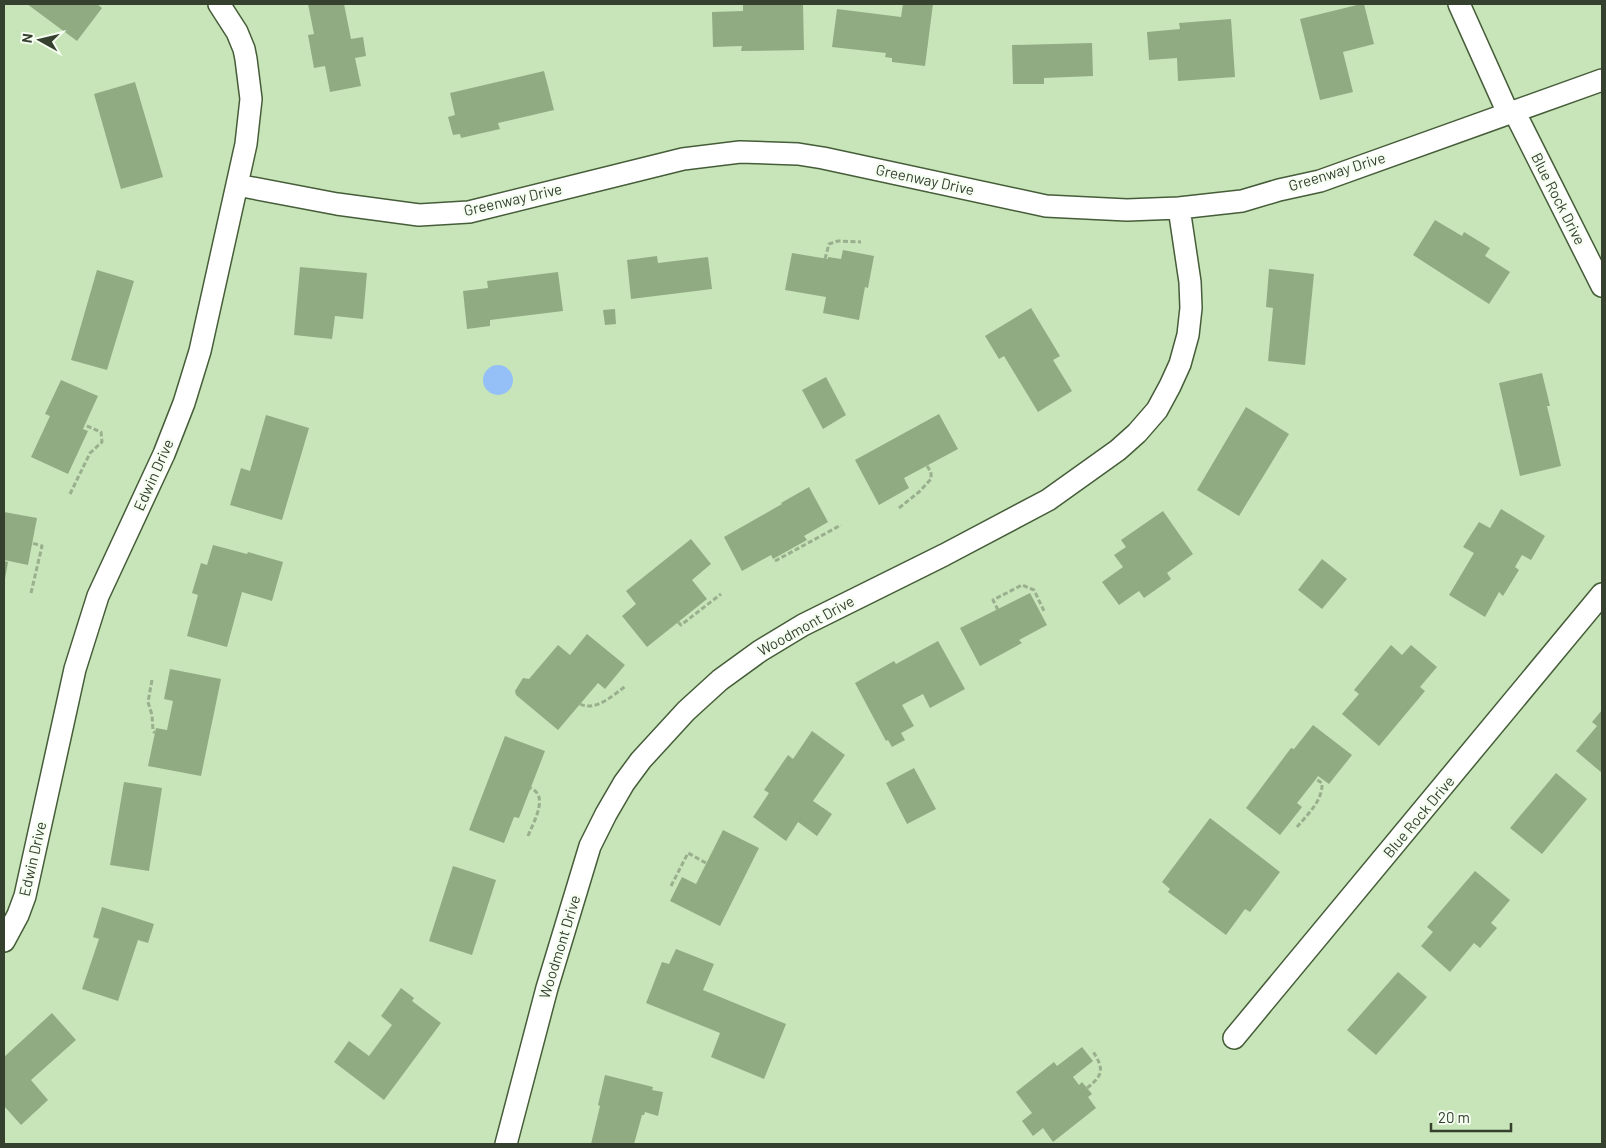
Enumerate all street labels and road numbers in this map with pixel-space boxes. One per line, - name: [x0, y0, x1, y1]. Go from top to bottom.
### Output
- street label: Greenway Drive: [1286, 148, 1387, 194]
- street label: Blue Rock Drive: [1528, 149, 1590, 248]
- street label: Greenway Drive: [874, 160, 976, 198]
- street label: Greenway Drive: [462, 179, 564, 219]
- street label: Edwin Drive: [129, 436, 177, 513]
- street label: Woodmont Drive: [754, 591, 857, 659]
- street label: Blue Rock Drive: [1379, 772, 1458, 861]
- street label: Edwin Drive: [15, 820, 49, 898]
- street label: Woodmont Drive: [535, 893, 583, 1001]

